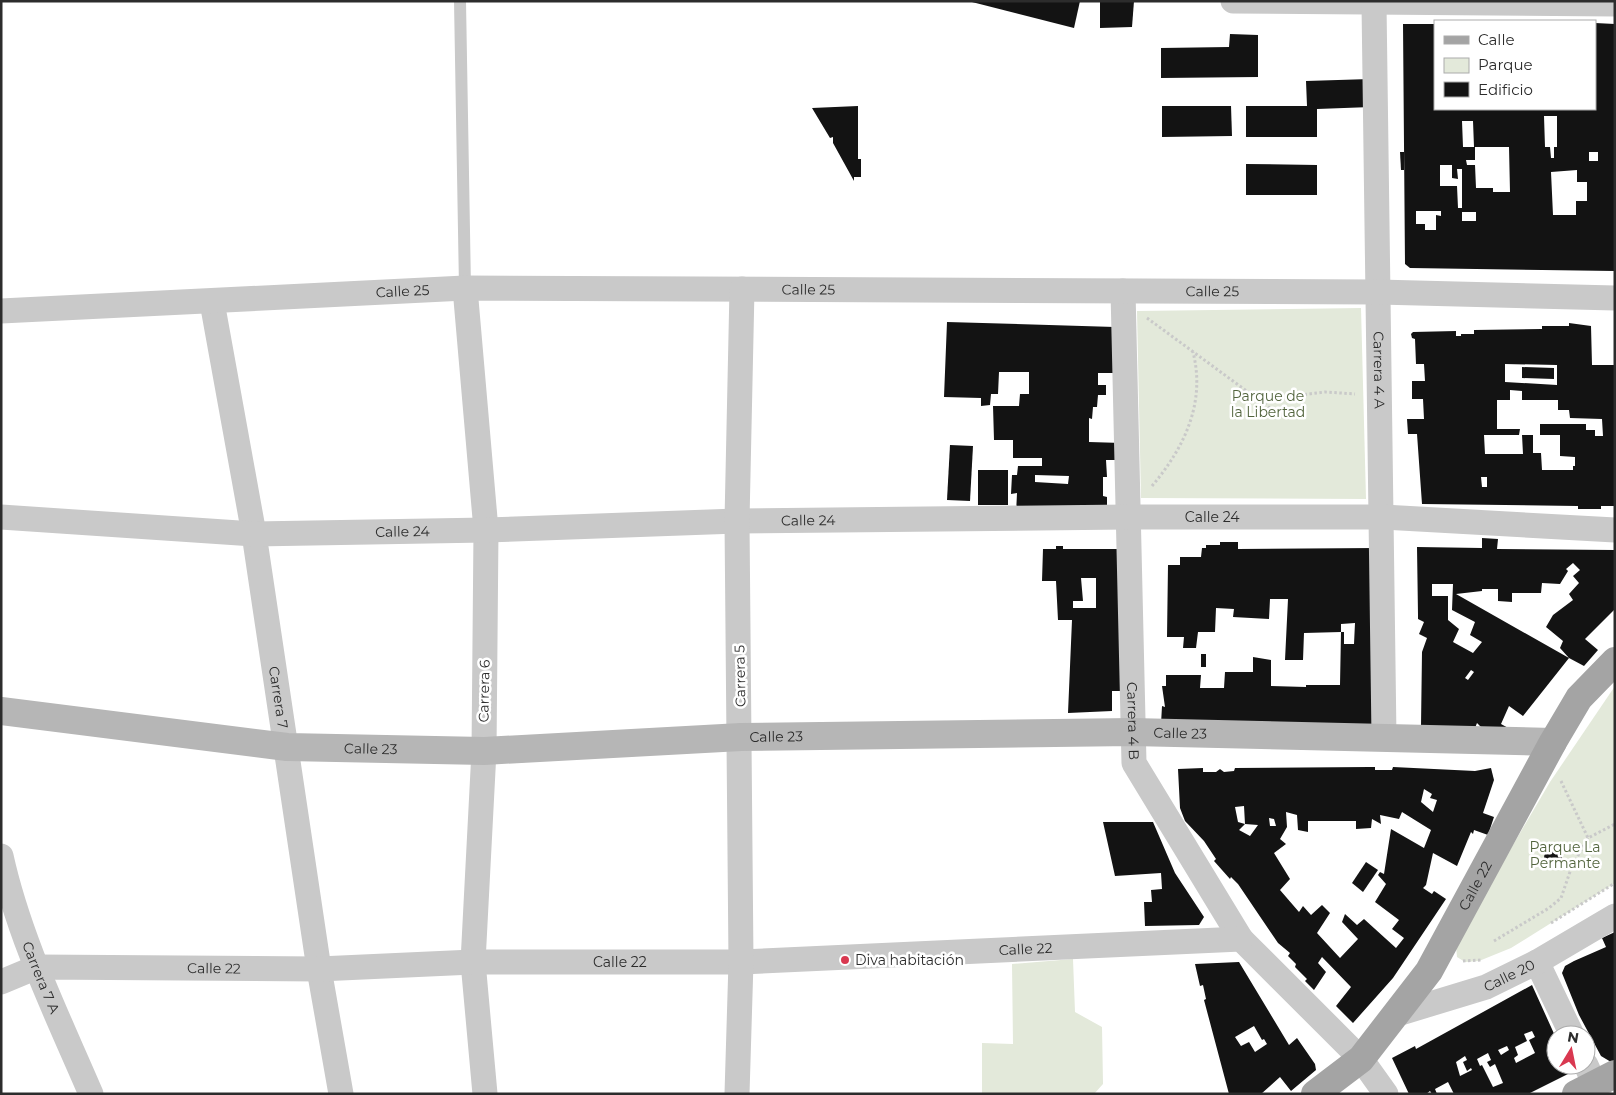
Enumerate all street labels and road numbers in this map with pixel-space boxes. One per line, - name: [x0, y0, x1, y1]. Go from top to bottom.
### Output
- street label: Calle 25: [782, 280, 835, 299]
- street label: Calle 25: [375, 281, 430, 301]
- street label: Calle 25: [1186, 282, 1239, 300]
- street label: Carrera 4 A: [1369, 331, 1389, 410]
- street label: Calle 24: [1185, 508, 1240, 526]
- street label: Calle 24: [781, 511, 836, 530]
- street label: Calle 24: [375, 522, 431, 541]
- street label: Carrera 5: [730, 645, 750, 707]
- street label: Carrera 6: [474, 659, 494, 723]
- street label: Carrera 7: [265, 665, 292, 730]
- street label: Carrera 4 B: [1123, 682, 1143, 760]
- street label: Calle 23: [1153, 724, 1207, 743]
- street label: Calle 23: [749, 727, 803, 746]
- street label: Calle 23: [344, 739, 398, 758]
- street label: Calle 22: [1454, 858, 1496, 914]
- street label: Carrera 7 A: [18, 939, 64, 1017]
- street label: Calle 22: [998, 939, 1053, 959]
- street label: Calle 22: [593, 953, 647, 971]
- street label: Calle 20: [1481, 955, 1538, 996]
- street label: Calle 22: [187, 959, 241, 977]

